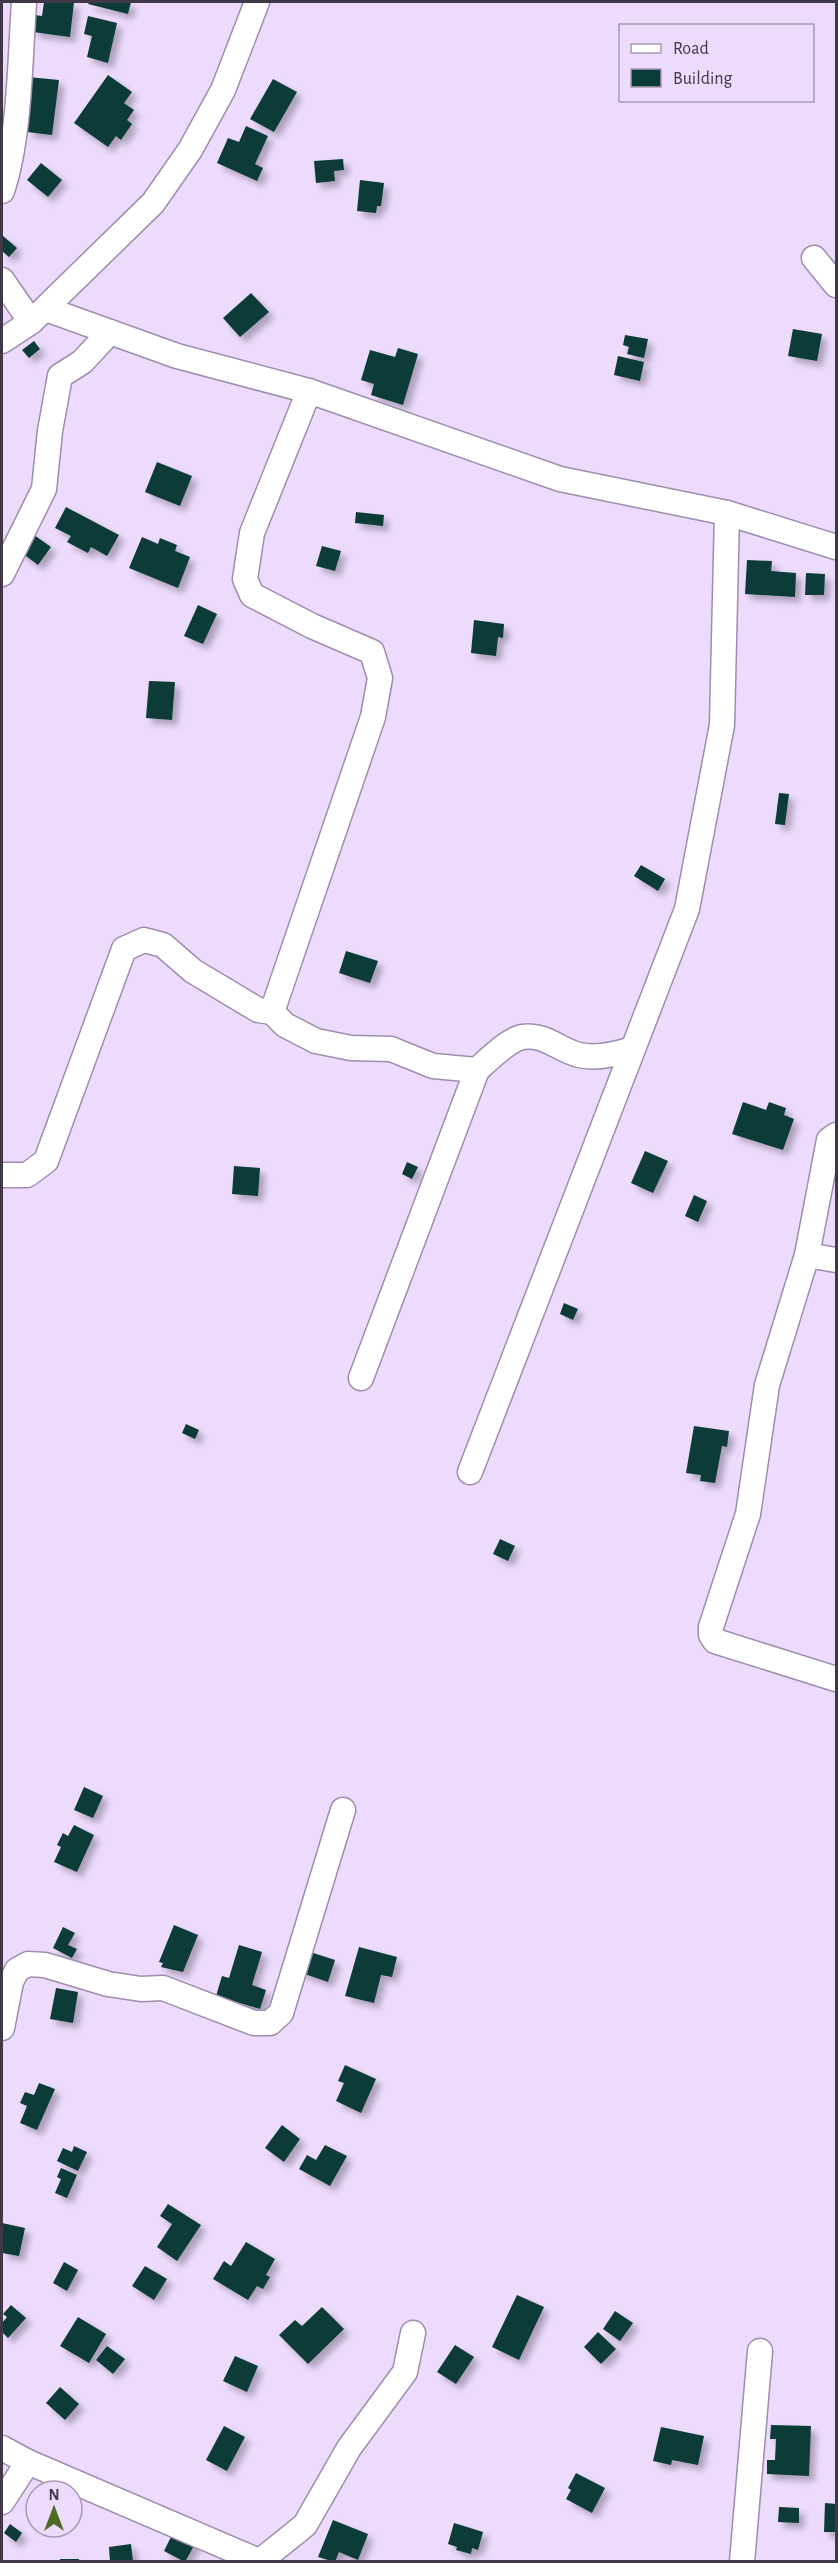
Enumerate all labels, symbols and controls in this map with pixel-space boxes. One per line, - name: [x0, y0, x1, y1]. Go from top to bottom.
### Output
- legend: [619, 24, 814, 102]
- text: Road: [673, 40, 709, 58]
- text: Building: [673, 70, 733, 88]
- north arrow: [24, 2479, 84, 2539]
- text: N: [48, 2487, 60, 2503]

